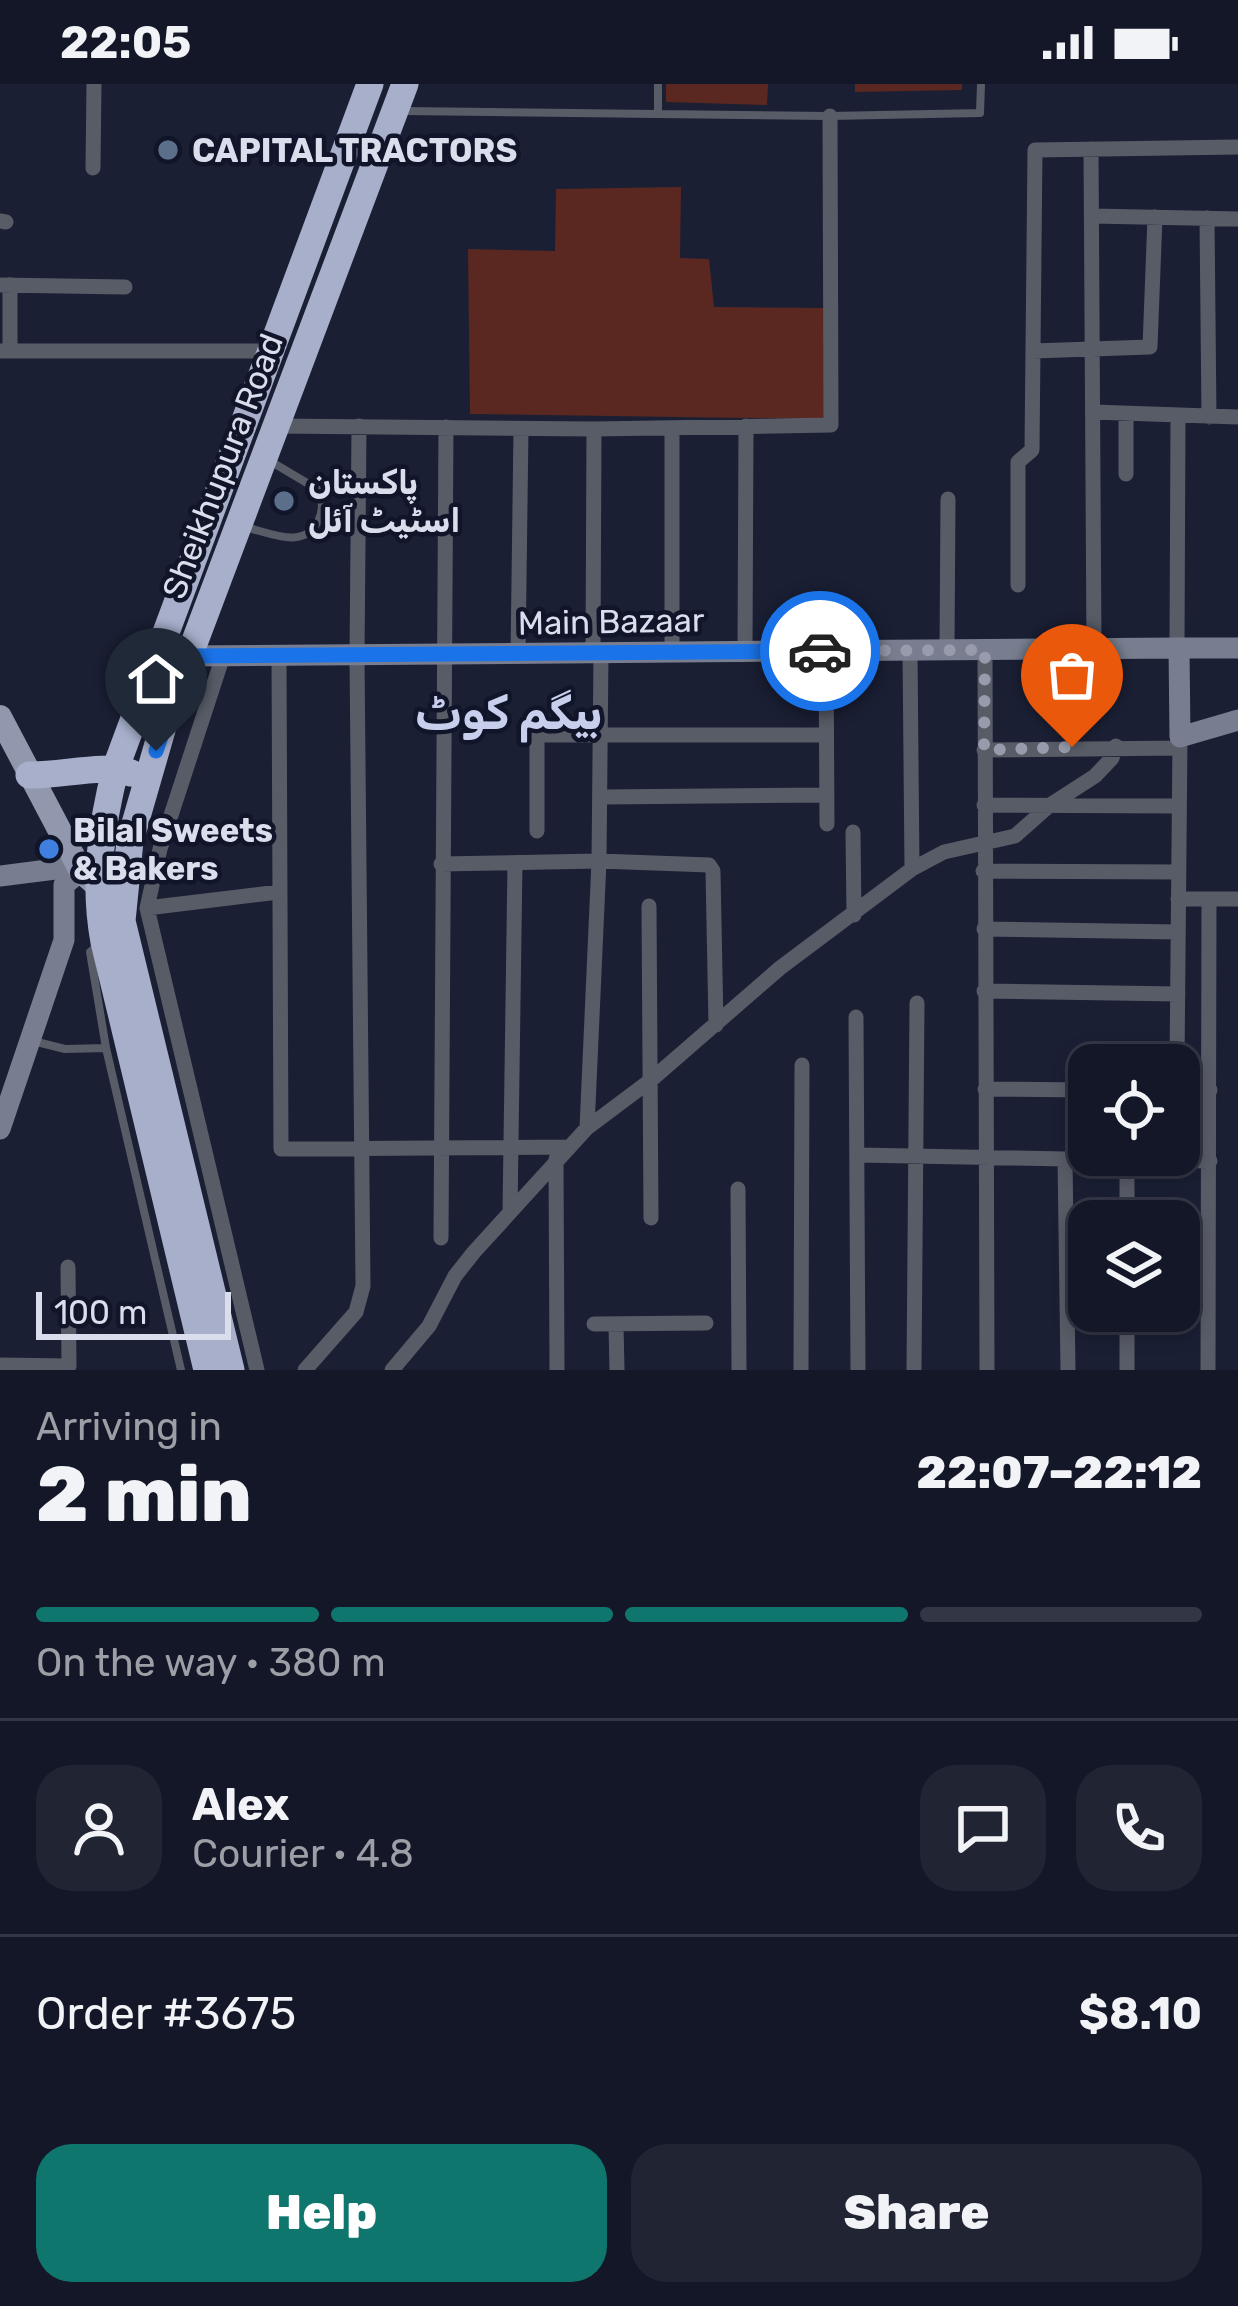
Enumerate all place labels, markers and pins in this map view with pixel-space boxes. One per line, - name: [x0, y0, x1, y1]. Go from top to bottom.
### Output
- place label: CAPITAL TRACTORS: [192, 131, 517, 170]
- marker: CAPITAL TRACTORS: [155, 137, 181, 163]
- place label: پاکستان اسٹیٹ آئل: [308, 463, 461, 540]
- marker: پاکستان اسٹیٹ آئل: [271, 488, 297, 514]
- pin: [1021, 624, 1123, 747]
- pin: [105, 628, 207, 751]
- place label: Bilal Sweets & Bakers: [73, 811, 273, 888]
- marker: Bilal Sweets & Bakers: [36, 836, 62, 862]

